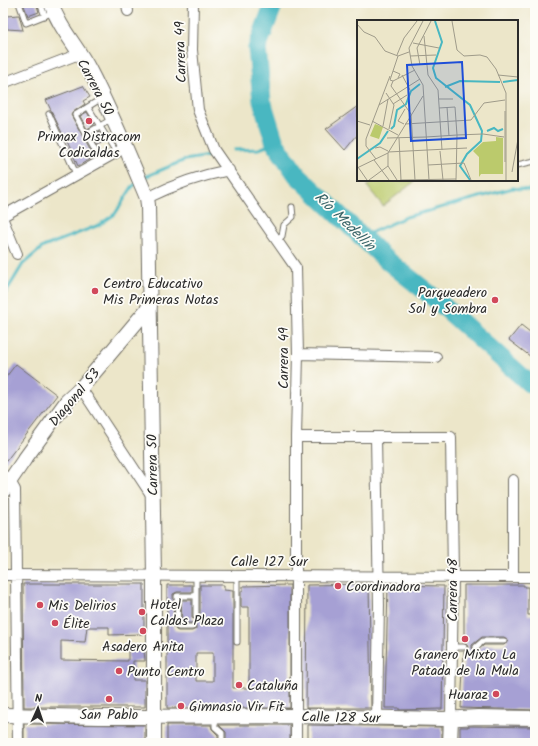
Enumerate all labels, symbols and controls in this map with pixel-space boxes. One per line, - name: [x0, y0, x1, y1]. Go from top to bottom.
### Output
- street label: Carrera 49: [169, 20, 193, 83]
- inset map: [357, 20, 518, 181]
- street label: Carrera 50: [71, 55, 119, 120]
- marker: Primax Distracom Codicaldas: [84, 116, 94, 126]
- place label: Primax Distracom Codicaldas: [37, 126, 141, 164]
- water label: Río Medellín: [308, 186, 381, 258]
- place label: Centro Educativo Mis Primeras Notas: [103, 273, 219, 311]
- place label: Parqueadero Sol y Sombra: [409, 282, 487, 320]
- marker: Centro Educativo Mis Primeras Notas: [90, 286, 100, 296]
- marker: Parqueadero Sol y Sombra: [490, 295, 500, 305]
- street label: Carrera 49: [273, 327, 295, 389]
- street label: Diagonal 53: [44, 364, 106, 432]
- street label: Carrera 50: [141, 434, 165, 496]
- street label: Calle 127 Sur: [230, 551, 309, 573]
- street label: Carrera 48: [442, 558, 464, 622]
- place label: Coordinadora: [346, 576, 421, 598]
- marker: Coordinadora: [333, 581, 343, 591]
- place label: Hotel Caldas Plaza: [150, 594, 224, 632]
- place label: Mis Delirios: [48, 595, 116, 617]
- marker: Mis Delirios: [35, 600, 45, 610]
- marker: Hotel Caldas Plaza: [137, 607, 147, 617]
- place label: Élite: [63, 613, 90, 635]
- marker: Élite: [50, 618, 60, 628]
- marker: Asadero Anita: [138, 626, 148, 636]
- marker: Granero Mixto La Patada de la Mula: [460, 634, 470, 644]
- place label: Asadero Anita: [102, 636, 184, 658]
- place label: Granero Mixto La Patada de la Mula: [411, 644, 519, 682]
- place label: Punto Centro: [127, 661, 205, 683]
- marker: Punto Centro: [114, 666, 124, 676]
- place label: Cataluña: [247, 675, 298, 697]
- marker: Cataluña: [234, 680, 244, 690]
- place label: Huaraz: [448, 684, 488, 706]
- north arrow: [18, 688, 58, 728]
- marker: Huaraz: [491, 689, 501, 699]
- text: N: [35, 690, 42, 708]
- marker: San Pablo: [104, 694, 114, 704]
- place label: Gimnasio Vir Fit: [189, 696, 285, 718]
- marker: Gimnasio Vir Fit: [176, 701, 186, 711]
- place label: San Pablo: [80, 704, 138, 726]
- street label: Calle 128 Sur: [301, 706, 382, 730]

